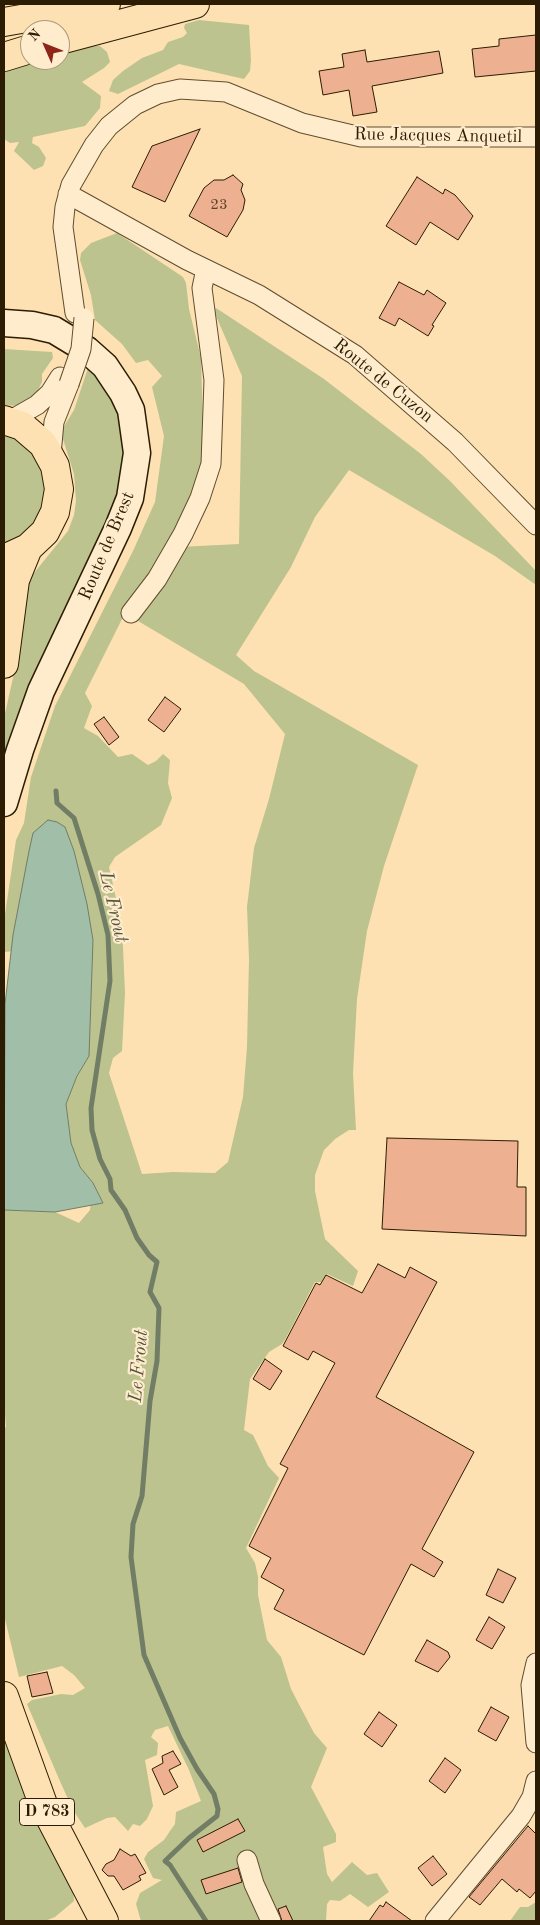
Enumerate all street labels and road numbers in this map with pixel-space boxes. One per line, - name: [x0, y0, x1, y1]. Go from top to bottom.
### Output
- street label: Rue Jacques Anquetil: [354, 124, 522, 148]
- street label: Route de Cuzon: [329, 334, 437, 428]
- street label: Route de Brest: [74, 488, 140, 604]
- road number: D 783: [20, 1798, 74, 1825]

